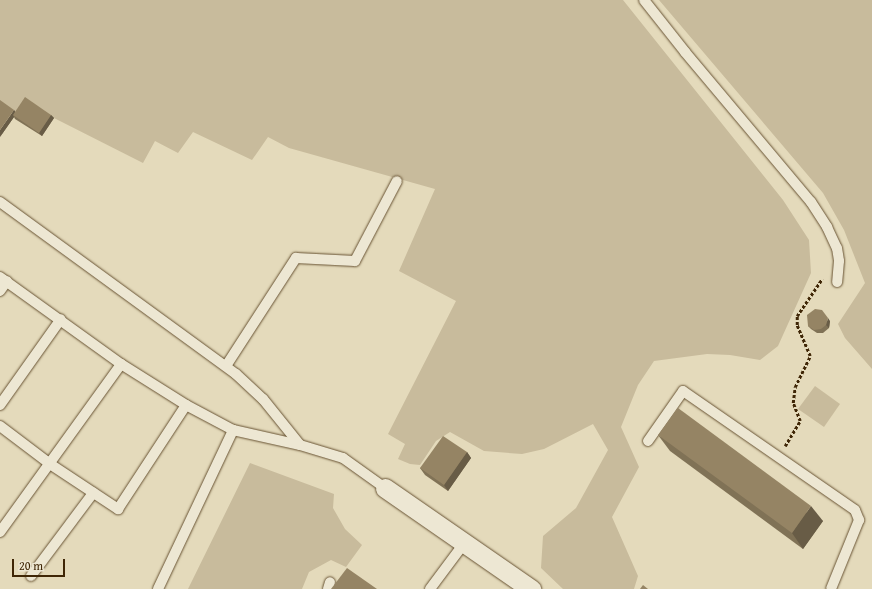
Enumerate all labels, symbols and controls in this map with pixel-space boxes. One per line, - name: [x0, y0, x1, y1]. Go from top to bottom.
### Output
- scale bar: [14, 551, 67, 577]
- text: 20 m: [19, 557, 43, 574]

